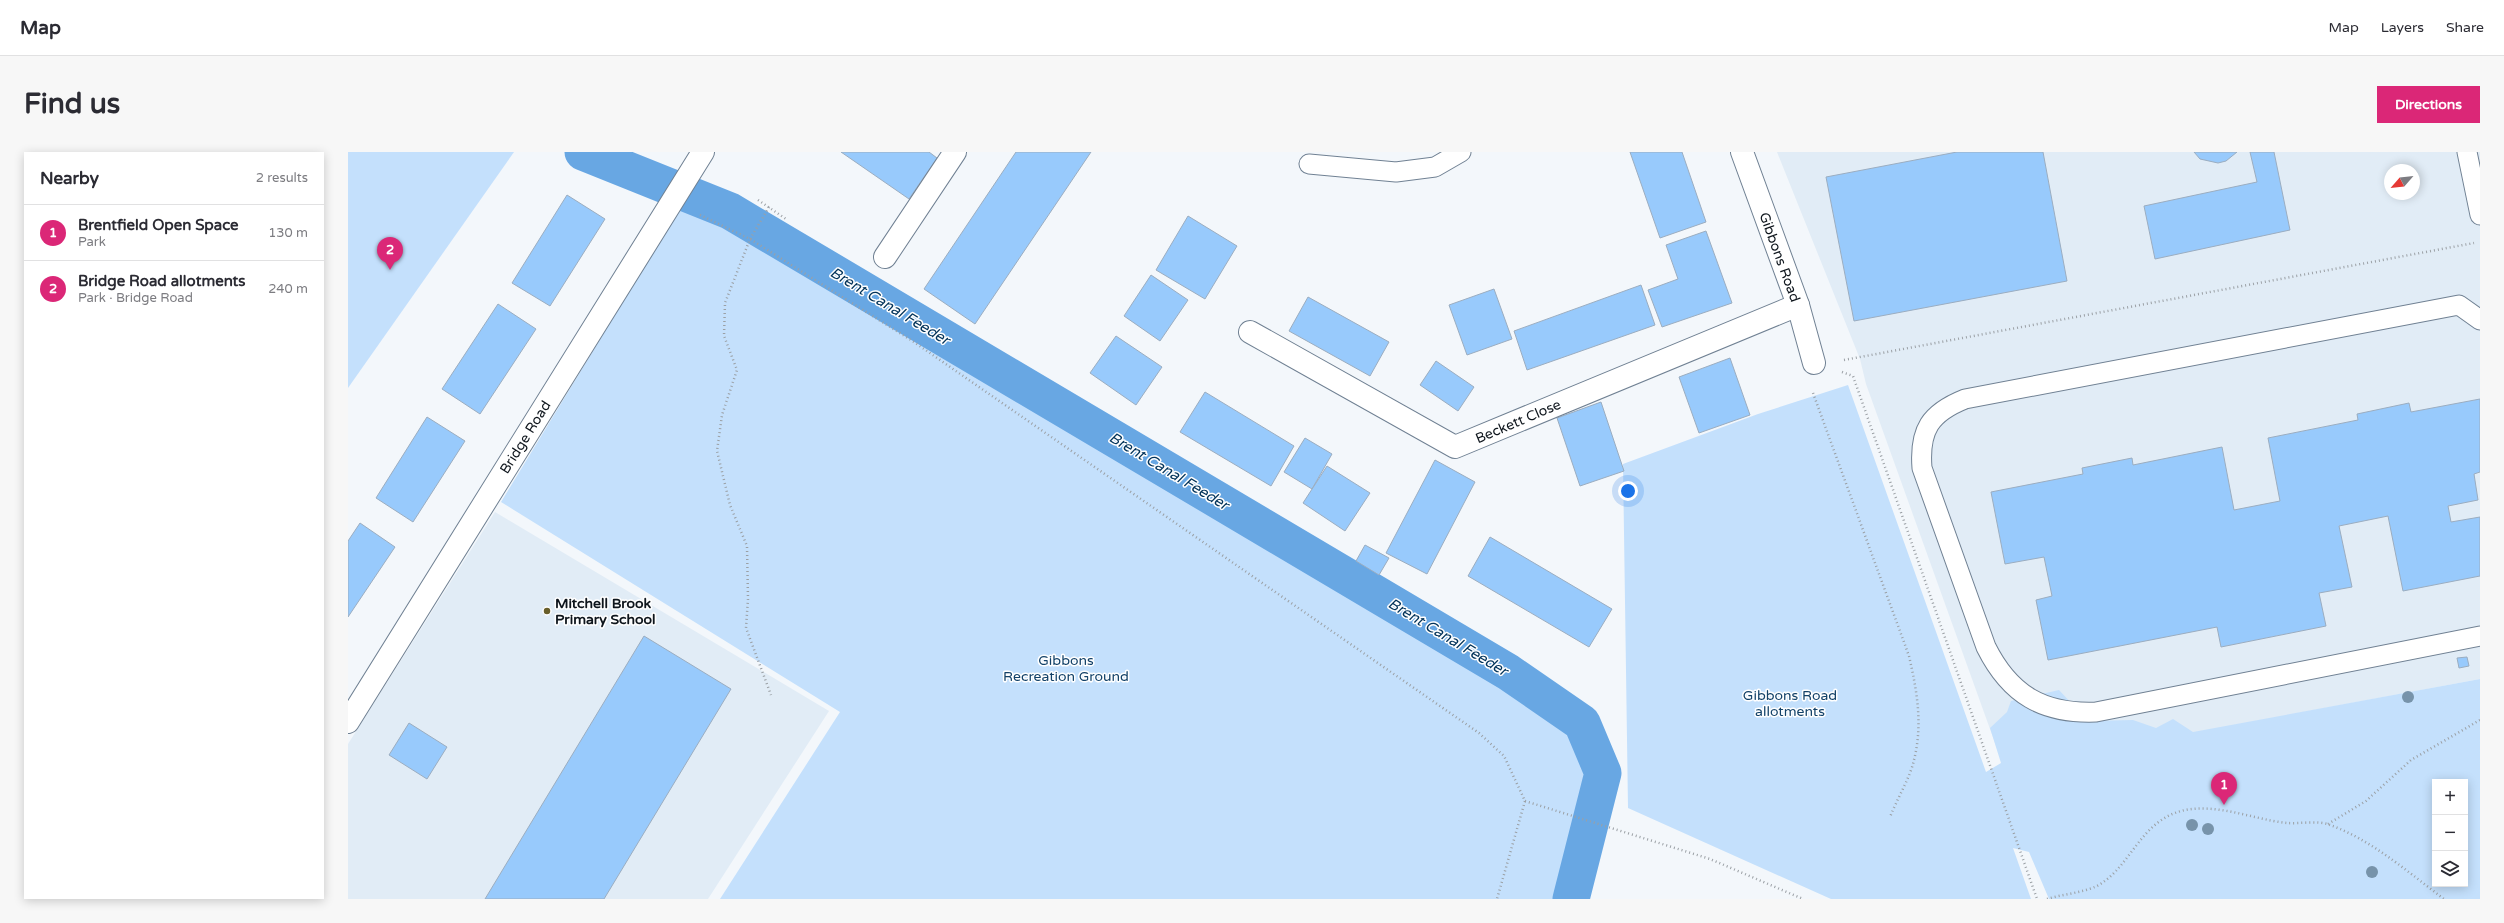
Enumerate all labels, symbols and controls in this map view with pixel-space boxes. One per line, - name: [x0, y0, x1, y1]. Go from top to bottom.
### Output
- text: Map: [20, 17, 61, 39]
- text: Map: [2329, 19, 2359, 36]
- text: Layers: [2381, 19, 2424, 36]
- text: Share: [2446, 19, 2484, 36]
- button: Directions: [2377, 86, 2480, 123]
- text: Find us: [24, 87, 120, 121]
- north arrow: [2384, 164, 2420, 200]
- text: Nearby: [40, 168, 99, 189]
- text: 2 results: [256, 170, 308, 186]
- street label: Gibbons Road: [1755, 210, 1804, 304]
- text: Brentfield Open Space: [78, 216, 239, 234]
- text: 1: [49, 225, 57, 241]
- text: 130 m: [268, 225, 308, 241]
- text: Park: [78, 234, 106, 250]
- pin: 2: [377, 237, 403, 270]
- water label: Brent Canal Feeder: [827, 263, 955, 350]
- text: Bridge Road allotments: [78, 272, 246, 290]
- text: 2: [49, 281, 57, 297]
- text: 240 m: [268, 281, 308, 297]
- text: Park · Bridge Road: [78, 290, 193, 306]
- street label: Beckett Close: [1473, 396, 1564, 447]
- street label: Bridge Road: [496, 398, 555, 477]
- water label: Brent Canal Feeder: [1106, 428, 1234, 515]
- your location: [1618, 481, 1638, 501]
- water label: Brent Canal Feeder: [1385, 594, 1513, 681]
- place label: Mitchell Brook Primary School: [555, 595, 656, 628]
- marker: Mitchell Brook Primary School: [542, 606, 552, 616]
- park label: Gibbons Recreation Ground: [1003, 652, 1129, 685]
- park label: Gibbons Road allotments: [1743, 687, 1837, 720]
- pin: 1: [2211, 772, 2237, 805]
- map controls: [2432, 779, 2468, 887]
- button: +: [2432, 779, 2468, 815]
- button: −: [2432, 815, 2468, 851]
- button: layers: [2432, 851, 2468, 887]

